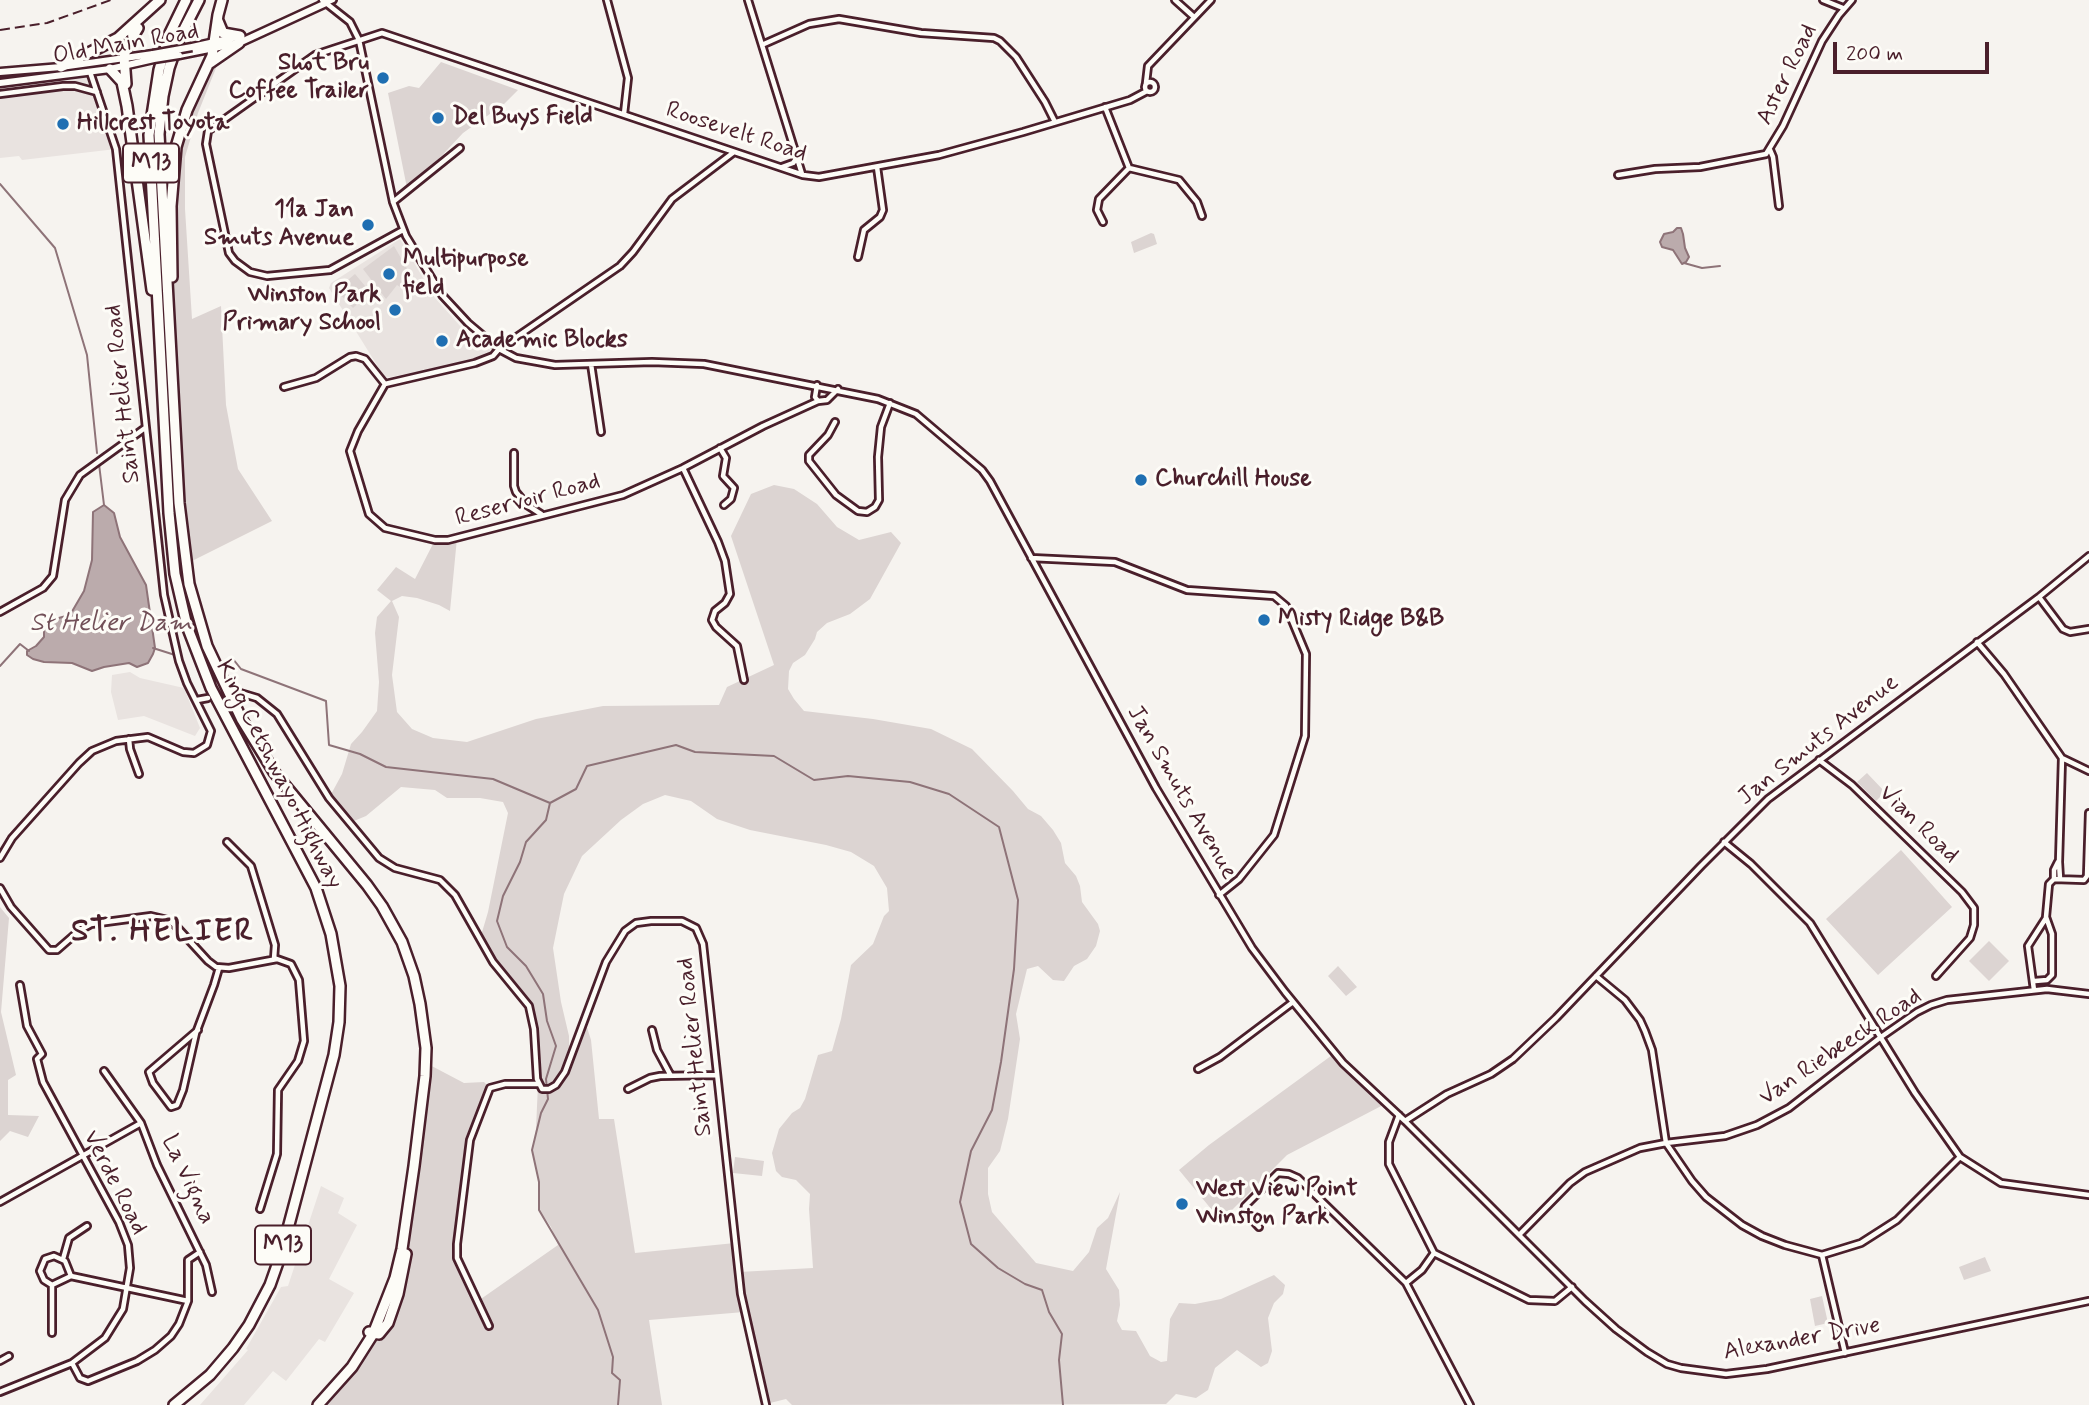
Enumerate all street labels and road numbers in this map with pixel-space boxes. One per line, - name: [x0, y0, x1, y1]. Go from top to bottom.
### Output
- street label: Old Main Road: [51, 18, 201, 72]
- street label: Aster Road: [1751, 20, 1825, 130]
- street label: Roosevelt Road: [662, 97, 810, 169]
- road number: M13: [123, 144, 179, 182]
- street label: Saint Helier Road: [100, 303, 148, 485]
- street label: Reservoir Road: [452, 468, 604, 534]
- street label: King Cetshwayo Highway: [208, 656, 348, 894]
- street label: Jan Smuts Avenue: [1733, 669, 1905, 813]
- street label: Jan Smuts Avenue: [1119, 701, 1243, 885]
- street label: Vian Road: [1872, 780, 1964, 870]
- street label: Saint Helier Road: [672, 956, 720, 1138]
- street label: Van Riebeeck Road: [1754, 983, 1928, 1113]
- street label: Verde Road: [75, 1126, 153, 1240]
- street label: La Vigna: [154, 1131, 220, 1229]
- road number: M13: [255, 1226, 311, 1264]
- street label: Alexander Drive: [1721, 1312, 1883, 1368]

